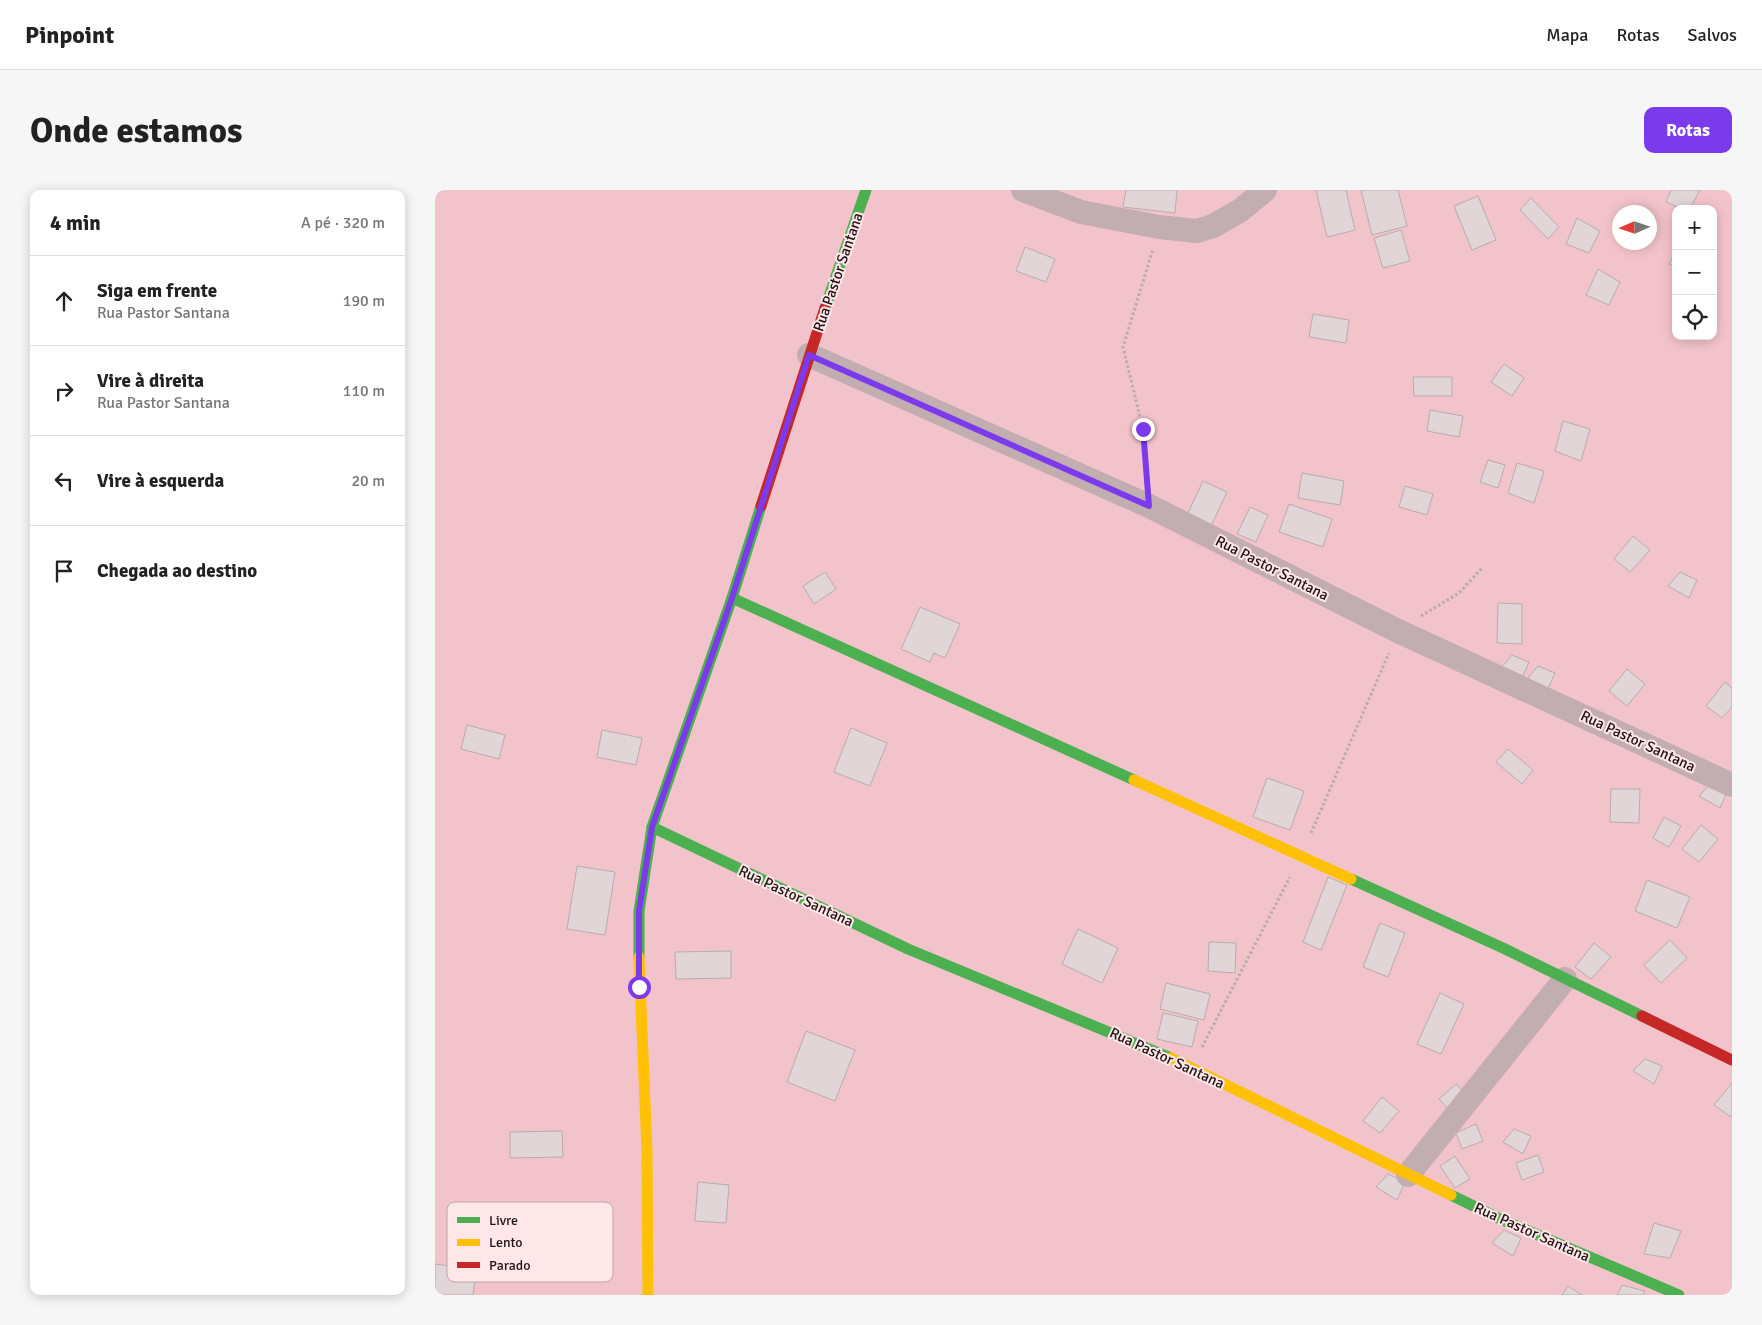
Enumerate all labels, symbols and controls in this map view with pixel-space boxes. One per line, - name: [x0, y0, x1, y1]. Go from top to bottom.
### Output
- text: Pinpoint: [25, 20, 114, 50]
- text: Mapa: [1546, 24, 1589, 46]
- text: Rotas: [1617, 24, 1660, 46]
- text: Salvos: [1688, 24, 1737, 46]
- button: Rotas: [1644, 107, 1732, 153]
- text: Onde estamos: [30, 109, 242, 152]
- north arrow: [1612, 205, 1657, 250]
- map controls: [1672, 205, 1717, 340]
- button: +: [1672, 205, 1717, 250]
- text: 4 min: [50, 210, 101, 236]
- street label: Rua Pastor Santana: [809, 210, 867, 334]
- text: A pé · 320 m: [301, 213, 385, 233]
- button: −: [1672, 250, 1717, 295]
- text: Siga em frente: [97, 279, 217, 303]
- icon: ahead: [50, 287, 78, 315]
- text: 190 m: [343, 291, 385, 311]
- button: locate: [1672, 295, 1717, 340]
- text: Rua Pastor Santana: [97, 303, 230, 323]
- text: Vire à direita: [97, 369, 204, 393]
- icon: right: [50, 377, 78, 405]
- text: 110 m: [343, 381, 385, 401]
- text: Rua Pastor Santana: [97, 393, 230, 413]
- route end: [1132, 418, 1155, 441]
- icon: left: [50, 467, 78, 495]
- text: Vire à esquerda: [97, 469, 224, 493]
- text: 20 m: [351, 471, 385, 491]
- street label: Rua Pastor Santana: [1212, 532, 1332, 604]
- icon: arrive: [50, 557, 78, 585]
- text: Chegada ao destino: [97, 559, 257, 583]
- street label: Rua Pastor Santana: [1578, 707, 1698, 775]
- street label: Rua Pastor Santana: [736, 862, 856, 930]
- route start: [628, 976, 651, 999]
- street label: Rua Pastor Santana: [1107, 1024, 1227, 1092]
- street label: Rua Pastor Santana: [1471, 1198, 1593, 1266]
- legend: [447, 1202, 613, 1282]
- text: Livre: [489, 1212, 518, 1229]
- text: Lento: [489, 1234, 523, 1251]
- text: Parado: [489, 1257, 531, 1274]

